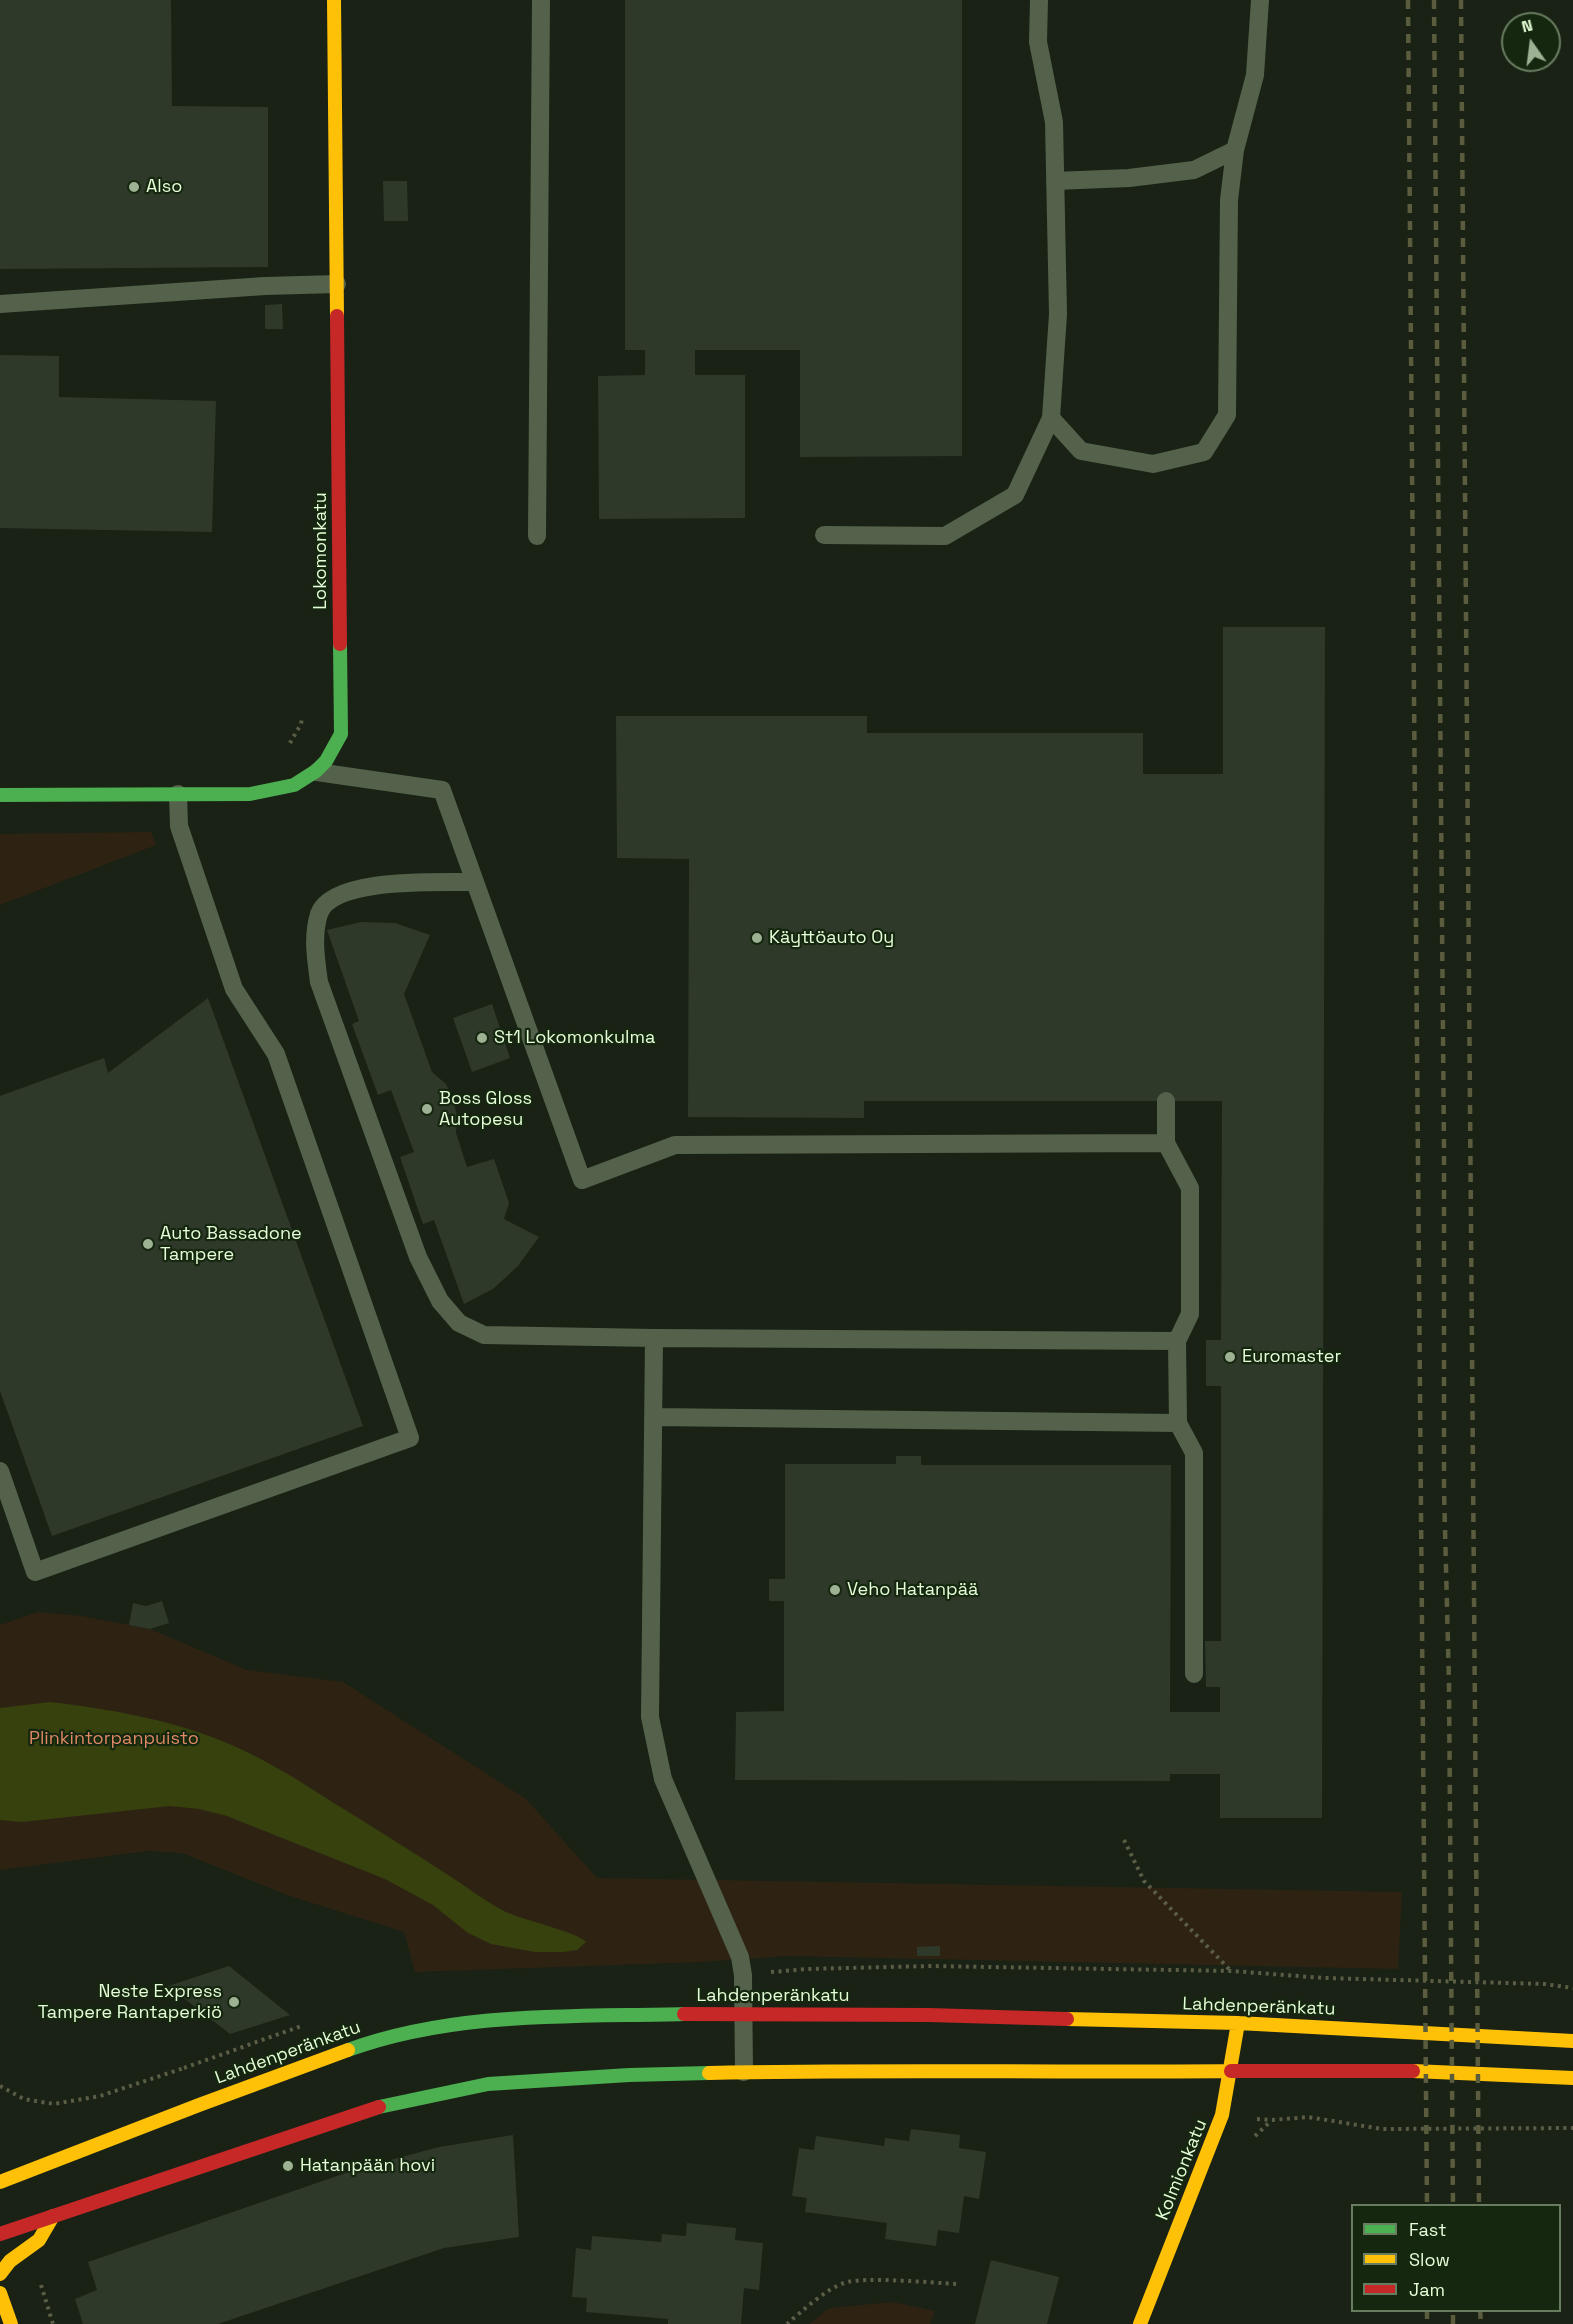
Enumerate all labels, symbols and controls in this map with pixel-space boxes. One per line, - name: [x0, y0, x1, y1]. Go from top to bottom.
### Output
- north arrow: [1501, 12, 1561, 72]
- text: N: [1519, 15, 1535, 37]
- place label: Also: [146, 176, 182, 198]
- marker: Also: [127, 180, 141, 194]
- street label: Lokomonkatu: [310, 492, 332, 610]
- place label: Käyttöauto Oy: [769, 927, 894, 949]
- marker: Käyttöauto Oy: [750, 931, 764, 945]
- place label: St1 Lokomonkulma: [494, 1027, 655, 1049]
- marker: St1 Lokomonkulma: [475, 1031, 489, 1045]
- place label: Boss Gloss Autopesu: [439, 1088, 532, 1130]
- marker: Boss Gloss Autopesu: [420, 1102, 434, 1116]
- place label: Auto Bassadone Tampere: [160, 1223, 302, 1266]
- marker: Auto Bassadone Tampere: [141, 1237, 155, 1251]
- place label: Euromaster: [1242, 1346, 1341, 1368]
- marker: Euromaster: [1223, 1350, 1237, 1364]
- place label: Veho Hatanpää: [847, 1579, 978, 1601]
- marker: Veho Hatanpää: [828, 1583, 842, 1597]
- park label: Plinkintorpanpuisto: [29, 1728, 199, 1750]
- place label: Neste Express Tampere Rantaperkiö: [38, 1981, 222, 2024]
- street label: Lahdenperänkatu: [696, 1985, 850, 2007]
- street label: Lahdenperänkatu: [1182, 1994, 1336, 2020]
- marker: Neste Express Tampere Rantaperkiö: [227, 1995, 241, 2009]
- street label: Lahdenperänkatu: [212, 2017, 364, 2089]
- street label: Kolmionkatu: [1152, 2116, 1212, 2224]
- place label: Hatanpään hovi: [300, 2155, 435, 2177]
- marker: Hatanpään hovi: [281, 2159, 295, 2173]
- legend: [1351, 2204, 1561, 2312]
- text: Fast: [1409, 2218, 1446, 2241]
- text: Slow: [1409, 2248, 1450, 2271]
- text: Jam: [1409, 2278, 1445, 2301]

